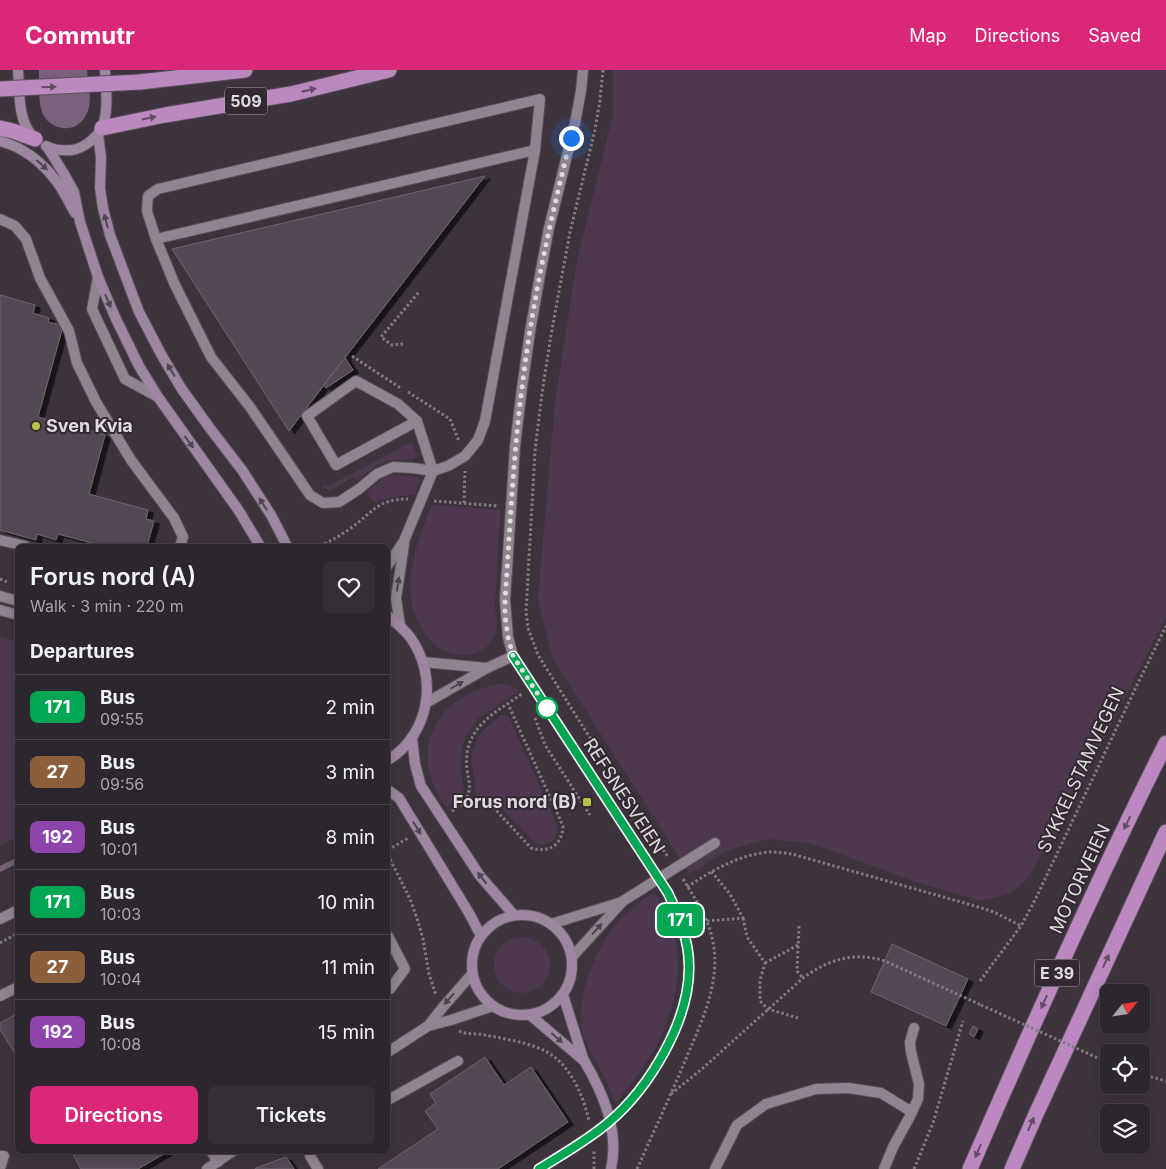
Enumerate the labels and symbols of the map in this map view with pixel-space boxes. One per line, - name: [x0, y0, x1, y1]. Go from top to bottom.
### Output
- one-way arrow: [41, 83, 57, 91]
- one-way arrow: [302, 86, 317, 94]
- road number: 509: [225, 88, 267, 114]
- one-way arrow: [142, 113, 158, 121]
- your location: [559, 126, 584, 151]
- one-way arrow: [35, 159, 47, 171]
- one-way arrow: [102, 214, 110, 229]
- one-way arrow: [105, 294, 113, 308]
- one-way arrow: [166, 364, 175, 377]
- place label: Sven Kvia: [46, 415, 133, 436]
- marker: Sven Kvia: [30, 420, 42, 432]
- one-way arrow: [184, 435, 194, 449]
- one-way arrow: [259, 497, 268, 510]
- one-way arrow: [394, 575, 402, 591]
- one-way arrow: [449, 681, 464, 689]
- street label: SYKKELSTAMVEGEN: [1033, 684, 1128, 856]
- unlabelled marker: [536, 697, 558, 719]
- street label: REFSNESVEIEN: [579, 734, 669, 857]
- place label: Forus nord (B): [453, 791, 577, 812]
- marker: Forus nord (B): [581, 796, 593, 808]
- one-way arrow: [1123, 816, 1131, 830]
- one-way arrow: [413, 821, 422, 834]
- street label: MOTORVEIEN: [1045, 821, 1114, 937]
- one-way arrow: [477, 872, 488, 885]
- line badge: 171: [651, 904, 709, 936]
- one-way arrow: [592, 923, 603, 936]
- one-way arrow: [1102, 953, 1110, 968]
- road number: E 39: [1034, 960, 1080, 986]
- north arrow: [1100, 984, 1150, 1034]
- one-way arrow: [443, 993, 455, 1005]
- one-way arrow: [1040, 995, 1048, 1009]
- one-way arrow: [550, 1032, 563, 1043]
- one-way arrow: [1028, 1117, 1036, 1131]
- one-way arrow: [973, 1144, 981, 1158]

